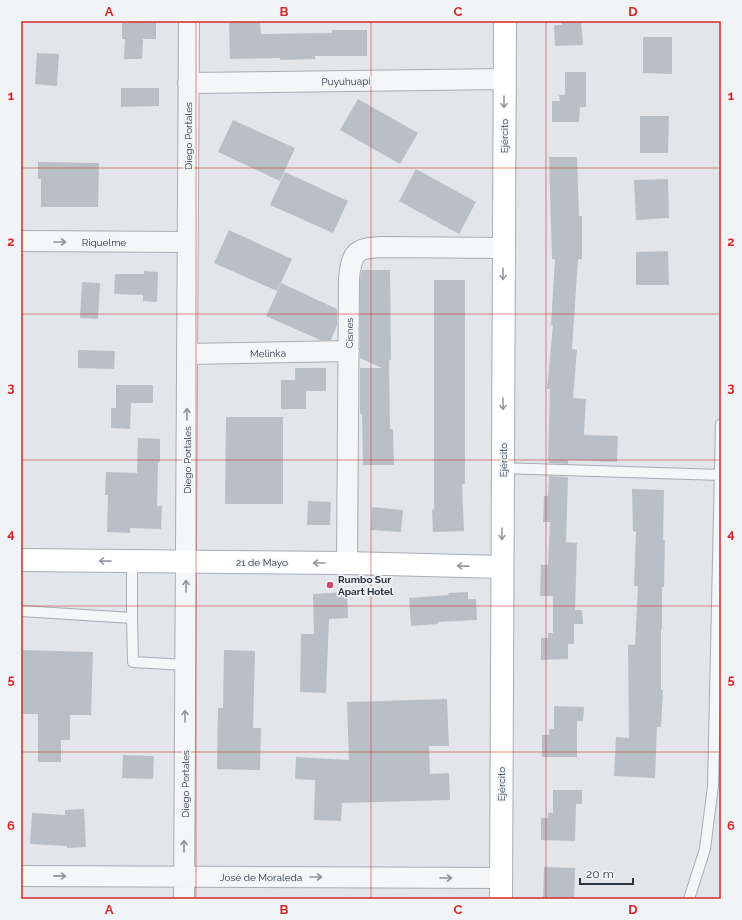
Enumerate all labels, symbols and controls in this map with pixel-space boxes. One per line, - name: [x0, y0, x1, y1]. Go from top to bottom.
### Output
- text: A: [105, 4, 114, 19]
- text: B: [280, 4, 289, 19]
- text: C: [454, 4, 463, 19]
- text: D: [628, 4, 638, 19]
- street label: Puyuhuapi: [321, 76, 371, 87]
- text: 1: [8, 88, 15, 103]
- text: 1: [728, 88, 735, 103]
- one-way arrow: [500, 95, 508, 108]
- street label: Diego Portales: [183, 102, 194, 170]
- street label: Ejército: [499, 119, 510, 153]
- text: 2: [7, 234, 15, 249]
- text: 2: [727, 234, 735, 249]
- street label: Riquelme: [82, 237, 126, 248]
- one-way arrow: [53, 238, 66, 245]
- one-way arrow: [499, 267, 507, 280]
- street label: Cisnes: [344, 318, 355, 348]
- street label: Melinka: [250, 348, 286, 359]
- text: 3: [7, 380, 15, 395]
- text: 3: [727, 380, 735, 395]
- one-way arrow: [499, 397, 507, 410]
- one-way arrow: [183, 408, 191, 421]
- street label: Diego Portales: [182, 426, 193, 494]
- street label: Ejército: [498, 443, 509, 477]
- text: 4: [7, 526, 15, 541]
- text: 4: [727, 526, 735, 541]
- one-way arrow: [498, 527, 506, 540]
- one-way arrow: [99, 557, 112, 565]
- street label: 21 de Mayo: [236, 557, 288, 568]
- one-way arrow: [313, 559, 326, 567]
- one-way arrow: [457, 562, 470, 570]
- place label: Rumbo Sur Apart Hotel: [338, 574, 394, 597]
- one-way arrow: [182, 580, 190, 593]
- marker: Rumbo Sur Apart Hotel: [325, 580, 335, 590]
- text: 5: [7, 672, 15, 687]
- text: 5: [727, 672, 735, 687]
- one-way arrow: [181, 710, 189, 723]
- street label: Diego Portales: [180, 750, 191, 818]
- street label: Ejército: [496, 767, 507, 801]
- text: 6: [7, 818, 15, 833]
- text: 6: [727, 818, 735, 833]
- one-way arrow: [181, 840, 188, 853]
- scale bar: [580, 860, 633, 886]
- text: 20 m: [586, 867, 614, 881]
- one-way arrow: [53, 872, 66, 880]
- street label: José de Moraleda: [220, 872, 302, 883]
- one-way arrow: [309, 873, 322, 881]
- one-way arrow: [439, 874, 452, 882]
- text: A: [105, 902, 114, 917]
- text: B: [280, 902, 289, 917]
- text: C: [454, 902, 463, 917]
- text: D: [628, 902, 638, 917]

